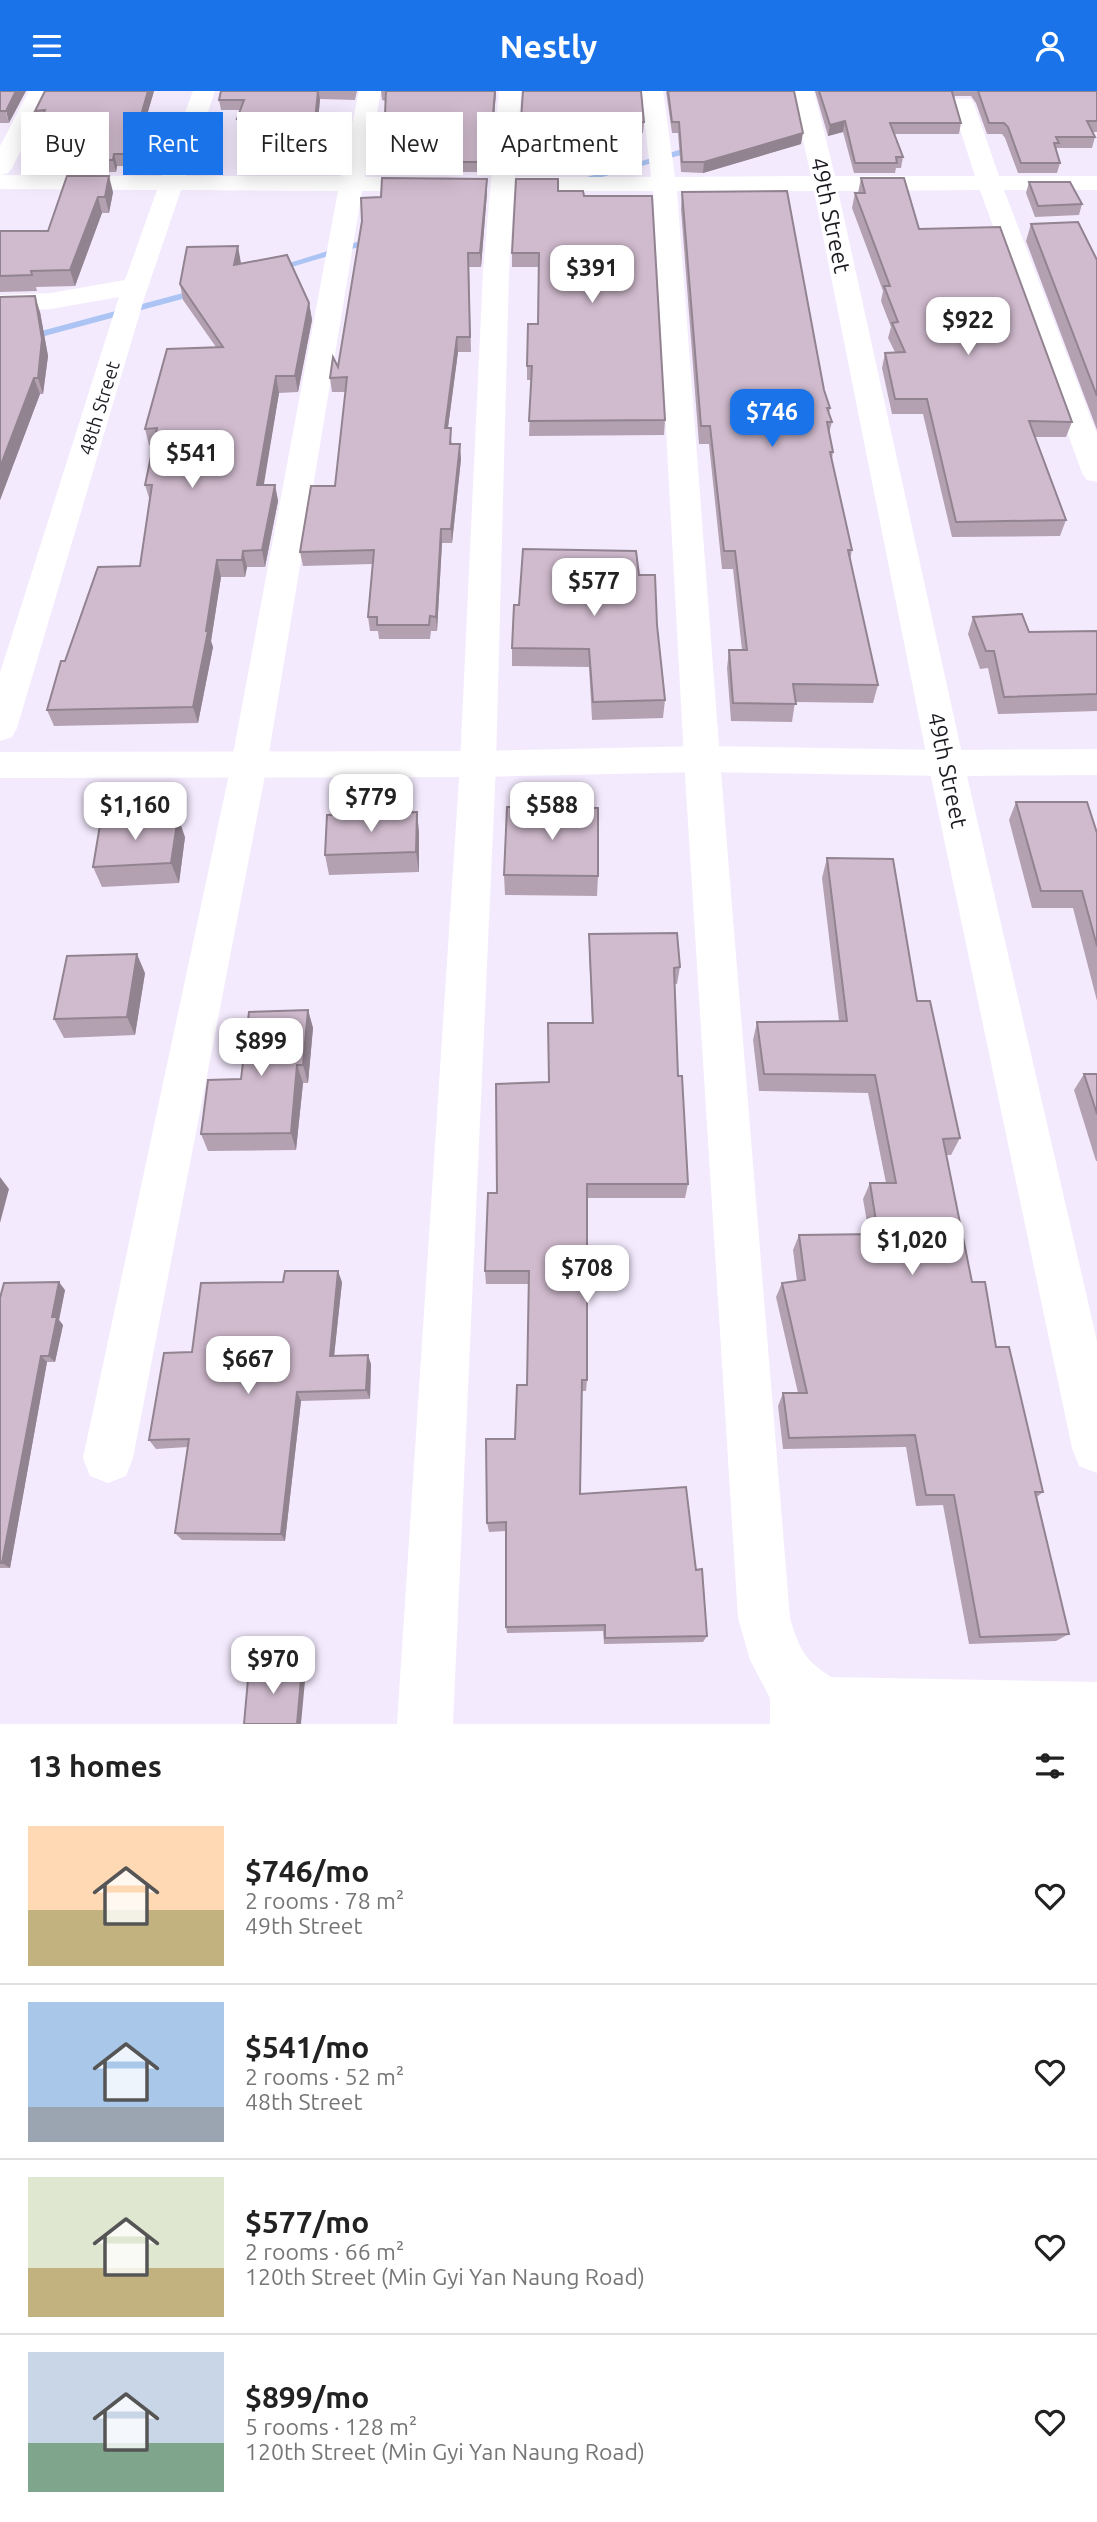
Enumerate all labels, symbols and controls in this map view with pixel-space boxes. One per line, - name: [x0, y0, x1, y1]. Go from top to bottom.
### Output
- icon: menu: [28, 27, 66, 65]
- icon: person: [1031, 27, 1069, 65]
- text: Nestly: [500, 28, 597, 64]
- chip: Buy: [21, 112, 109, 175]
- chip: Rent: [123, 112, 223, 175]
- chip: Filters: [237, 112, 352, 175]
- chip: New: [366, 112, 463, 175]
- chip: Apartment: [477, 112, 642, 175]
- street label: 49th Street: [807, 155, 855, 275]
- pin: $391: [551, 245, 633, 305]
- text: $391: [566, 255, 618, 280]
- pin: $922: [927, 297, 1009, 357]
- text: $922: [942, 307, 994, 332]
- street label: 48th Street: [74, 358, 124, 458]
- pin: $746: [731, 389, 813, 449]
- text: $746: [746, 399, 798, 424]
- pin: $541: [151, 431, 233, 490]
- text: $541: [166, 440, 218, 465]
- pin: $577: [553, 559, 635, 618]
- text: $577: [568, 568, 620, 593]
- street label: 49th Street: [924, 710, 972, 830]
- pin: $779: [330, 775, 412, 834]
- pin: $1,160: [78, 783, 192, 842]
- pin: $588: [511, 783, 593, 842]
- text: $779: [345, 784, 397, 809]
- text: $1,160: [100, 792, 170, 817]
- text: $588: [526, 792, 578, 817]
- pin: $899: [220, 1019, 302, 1078]
- text: $899: [235, 1028, 287, 1053]
- pin: $1,020: [855, 1217, 969, 1277]
- text: $1,020: [877, 1227, 947, 1252]
- pin: $708: [546, 1245, 628, 1305]
- text: $708: [561, 1255, 613, 1280]
- pin: $667: [207, 1337, 289, 1396]
- text: $667: [222, 1346, 274, 1371]
- pin: $970: [232, 1637, 314, 1696]
- text: $970: [247, 1646, 299, 1671]
- icon: filters: [1031, 1747, 1069, 1785]
- text: 13 homes: [28, 1749, 162, 1783]
- icon: home: [84, 1854, 168, 1938]
- text: $746/mo: [245, 1854, 369, 1888]
- icon: heart: [1031, 1877, 1069, 1915]
- text: 2 rooms · 78 m²: [245, 1888, 404, 1913]
- text: 49th Street: [245, 1913, 363, 1938]
- icon: home: [84, 2030, 168, 2114]
- text: $541/mo: [245, 2030, 369, 2064]
- icon: heart: [1031, 2053, 1069, 2091]
- text: 2 rooms · 52 m²: [245, 2064, 404, 2089]
- text: 48th Street: [245, 2089, 363, 2114]
- icon: home: [84, 2205, 168, 2289]
- text: $577/mo: [245, 2205, 369, 2239]
- icon: heart: [1031, 2228, 1069, 2266]
- text: 2 rooms · 66 m²: [245, 2239, 404, 2264]
- text: 120th Street (Min Gyi Yan Naung Road): [245, 2264, 645, 2289]
- icon: home: [84, 2380, 168, 2464]
- text: $899/mo: [245, 2380, 369, 2414]
- icon: heart: [1031, 2403, 1069, 2441]
- text: 5 rooms · 128 m²: [245, 2414, 417, 2439]
- text: 120th Street (Min Gyi Yan Naung Road): [245, 2439, 645, 2464]

